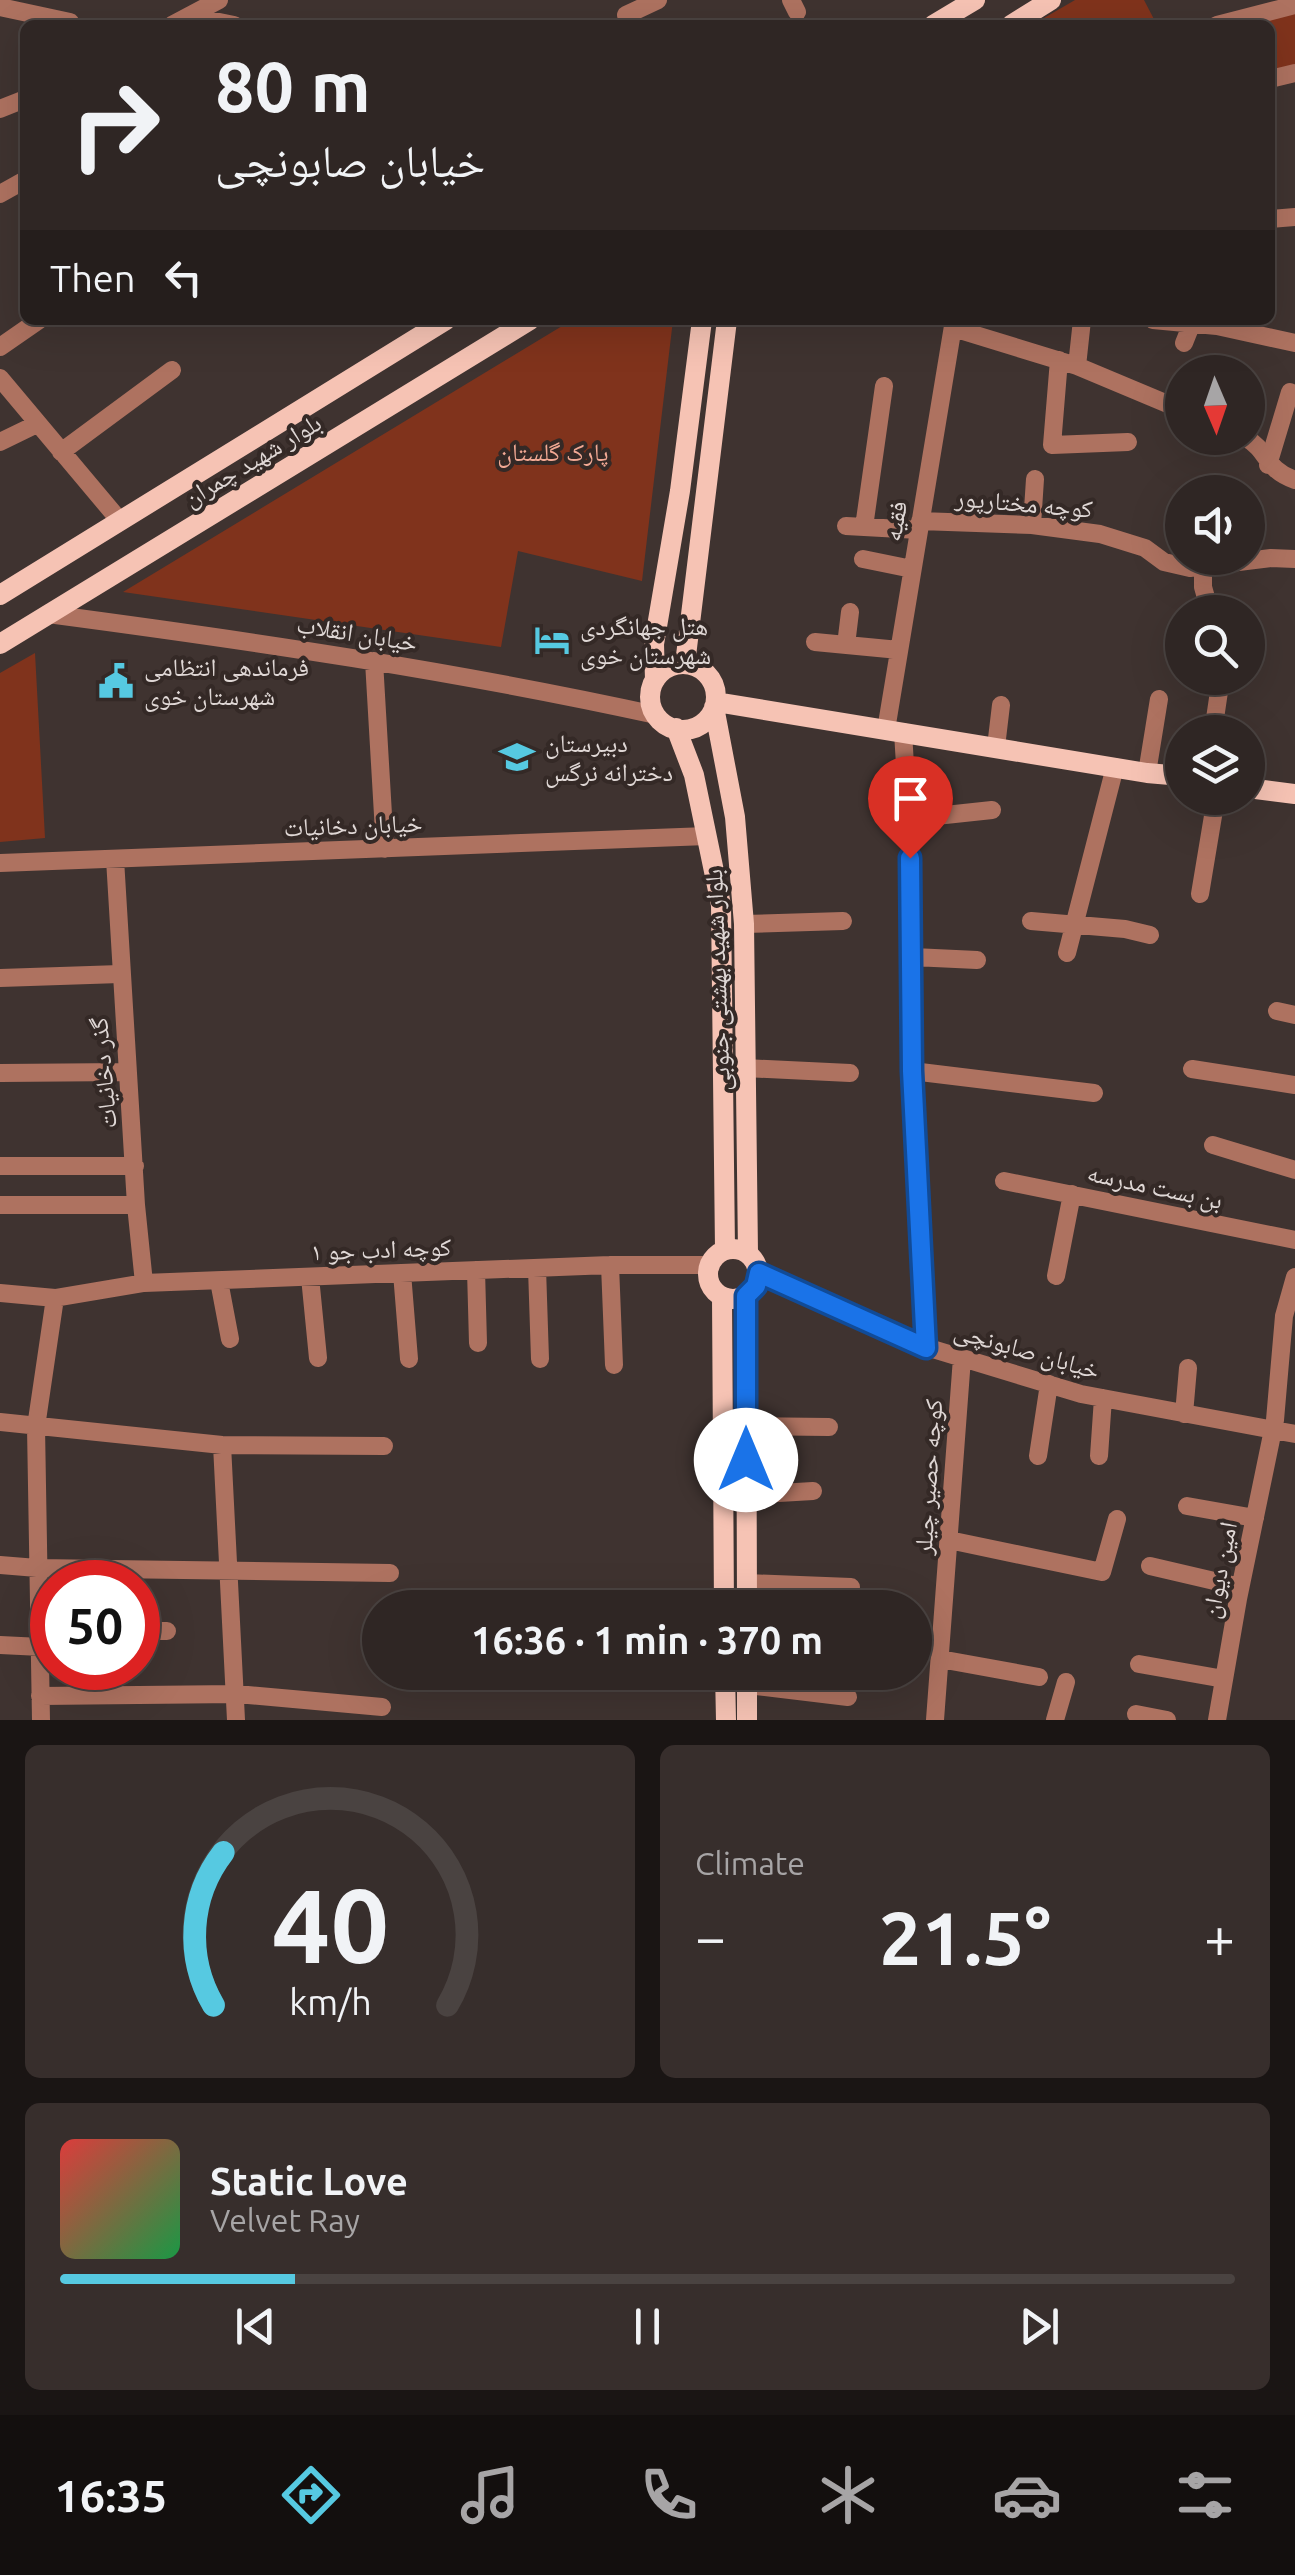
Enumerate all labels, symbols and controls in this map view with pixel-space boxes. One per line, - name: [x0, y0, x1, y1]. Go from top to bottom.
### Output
- text: 80 m: [215, 47, 371, 125]
- icon: right: [50, 60, 180, 190]
- text: خیابان صابونچی: [215, 135, 485, 186]
- icon: left: [156, 250, 211, 305]
- text: Then: [50, 257, 136, 299]
- north arrow: [1165, 355, 1265, 455]
- map controls: [1165, 355, 1265, 815]
- street label: بلوار شهید چمران: [178, 408, 327, 514]
- park label: پارک گلستان: [497, 438, 609, 468]
- button: sound: [1165, 475, 1265, 575]
- street label: کوچه مختارپور: [953, 483, 1094, 524]
- street label: فقیه: [878, 499, 913, 543]
- button: search: [1165, 595, 1265, 695]
- street label: خیابان انقلاب: [294, 610, 419, 658]
- place label: هتل جهانگردی شهرستان خوی: [580, 612, 711, 671]
- hotel icon: هتل جهانگردی شهرستان خوی: [533, 621, 571, 659]
- place label: فرماندهی انتظامی شهرستان خوی: [144, 653, 309, 712]
- public building icon: فرماندهی انتظامی شهرستان خوی: [97, 662, 135, 700]
- button: layers: [1165, 715, 1265, 815]
- place label: دبیرستان دخترانه نرگس: [545, 729, 673, 788]
- school or university icon: دبیرستان دخترانه نرگس: [498, 738, 536, 776]
- pin: [868, 756, 953, 859]
- icon: arrive: [883, 771, 938, 826]
- street label: خیابان دخانیات: [283, 809, 423, 843]
- street label: بلوار شهید بهشتی جنوبی: [699, 868, 737, 1092]
- street label: گذر دخانیات: [84, 1016, 122, 1130]
- street label: بن بست مدرسه: [1084, 1158, 1225, 1216]
- street label: کوچه ادب جو ۱: [310, 1233, 452, 1266]
- street label: خیابان صابونچی: [950, 1316, 1103, 1386]
- street label: کوچه حصیر چیلر: [909, 1398, 948, 1557]
- position arrow: [694, 1408, 798, 1512]
- street label: امین دیوان: [1196, 1519, 1244, 1621]
- speed limit sign: 50: [30, 1560, 160, 1690]
- text: 16:36 · 1 min · 370 m: [471, 1619, 823, 1661]
- text: Climate: [695, 1845, 805, 1881]
- text: 40: [271, 1866, 389, 1983]
- text: 21.5°: [879, 1895, 1051, 1979]
- text: −: [695, 1906, 726, 1967]
- text: +: [1204, 1906, 1235, 1967]
- text: km/h: [289, 1982, 371, 2022]
- text: Static Love: [210, 2160, 408, 2202]
- text: Velvet Ray: [210, 2202, 360, 2238]
- icon: previous: [228, 2299, 283, 2354]
- icon: pause: [620, 2299, 675, 2354]
- icon: next: [1012, 2299, 1067, 2354]
- icon: directions: [276, 2460, 346, 2530]
- icon: music: [455, 2460, 525, 2530]
- icon: phone: [634, 2460, 704, 2530]
- icon: climate: [813, 2460, 883, 2530]
- icon: car: [992, 2460, 1062, 2530]
- icon: filters: [1170, 2460, 1240, 2530]
- text: 16:35: [54, 2470, 167, 2521]

